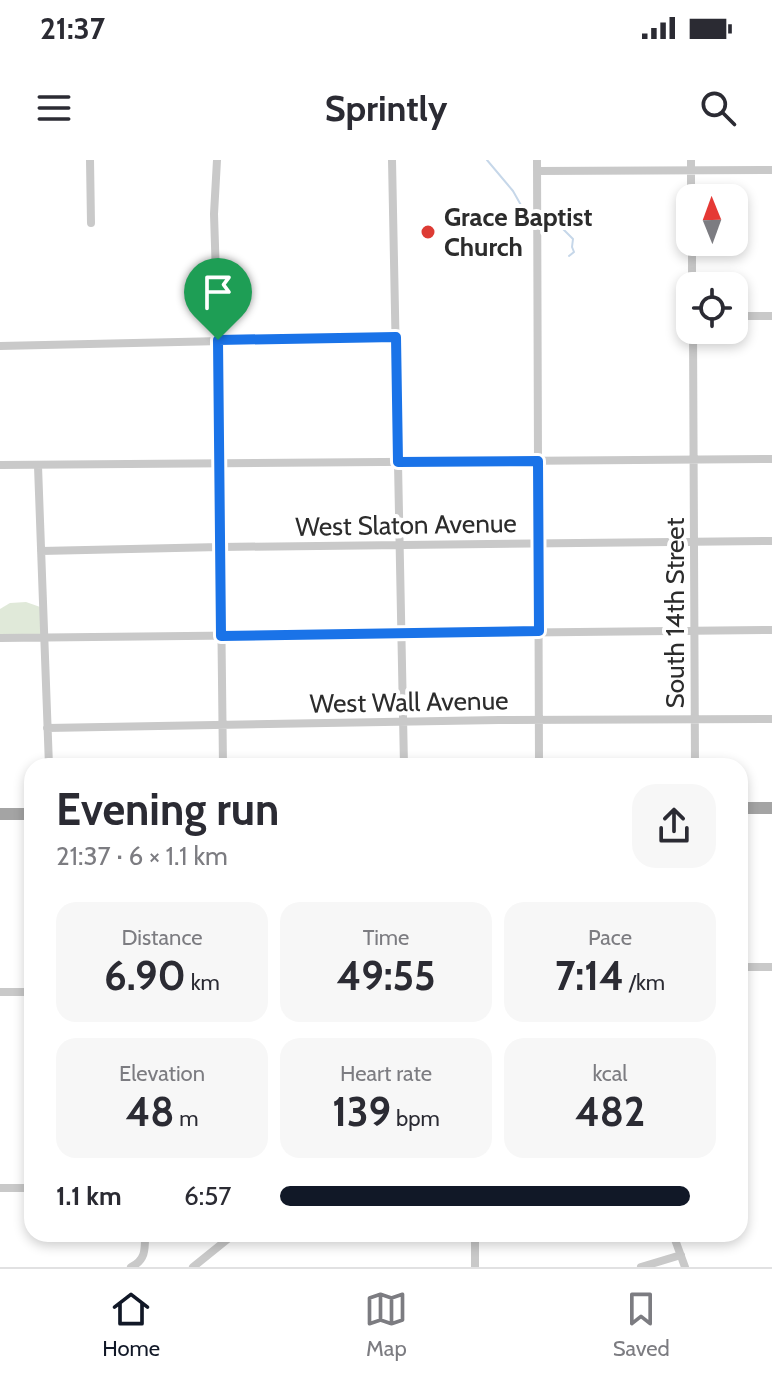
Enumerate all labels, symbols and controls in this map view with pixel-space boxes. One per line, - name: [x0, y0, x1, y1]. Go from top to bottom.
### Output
- text: 21:37: [40, 10, 105, 47]
- icon: menu: [32, 86, 76, 130]
- text: Sprintly: [325, 86, 447, 130]
- icon: search: [696, 86, 740, 130]
- north arrow: [676, 184, 748, 256]
- map controls: [676, 184, 748, 344]
- place label: Grace Baptist Church: [444, 201, 593, 263]
- marker: Grace Baptist Church: [419, 223, 437, 241]
- pin: [184, 258, 252, 340]
- icon: arrive: [196, 270, 240, 314]
- button: locate: [676, 272, 748, 344]
- street label: West Slaton Avenue: [295, 507, 517, 543]
- street label: South 14th Street: [659, 517, 691, 708]
- street label: West Wall Avenue: [309, 684, 509, 720]
- text: Evening run: [56, 783, 279, 836]
- button: share: [632, 784, 716, 868]
- text: 21:37 · 6 × 1.1 km: [56, 840, 228, 872]
- text: Distance: [122, 924, 202, 951]
- text: Time: [363, 924, 409, 951]
- text: Pace: [588, 924, 632, 951]
- text: 6.90: [104, 951, 186, 1000]
- text: 49:55: [336, 951, 436, 1000]
- text: 7:14: [555, 951, 624, 1000]
- text: km: [186, 969, 220, 996]
- text: /km: [624, 969, 665, 996]
- text: Elevation: [119, 1060, 205, 1087]
- text: Heart rate: [340, 1060, 432, 1087]
- text: kcal: [592, 1060, 628, 1087]
- text: 48: [125, 1087, 174, 1136]
- text: 139: [332, 1087, 391, 1136]
- text: 482: [575, 1087, 645, 1136]
- text: m: [174, 1105, 199, 1132]
- text: bpm: [391, 1105, 440, 1132]
- text: 1.1 km: [56, 1180, 122, 1212]
- text: 6:57: [184, 1180, 231, 1212]
- tab: Home: [102, 1287, 160, 1362]
- tab: Map: [364, 1287, 408, 1362]
- tab: Saved: [613, 1287, 670, 1362]

